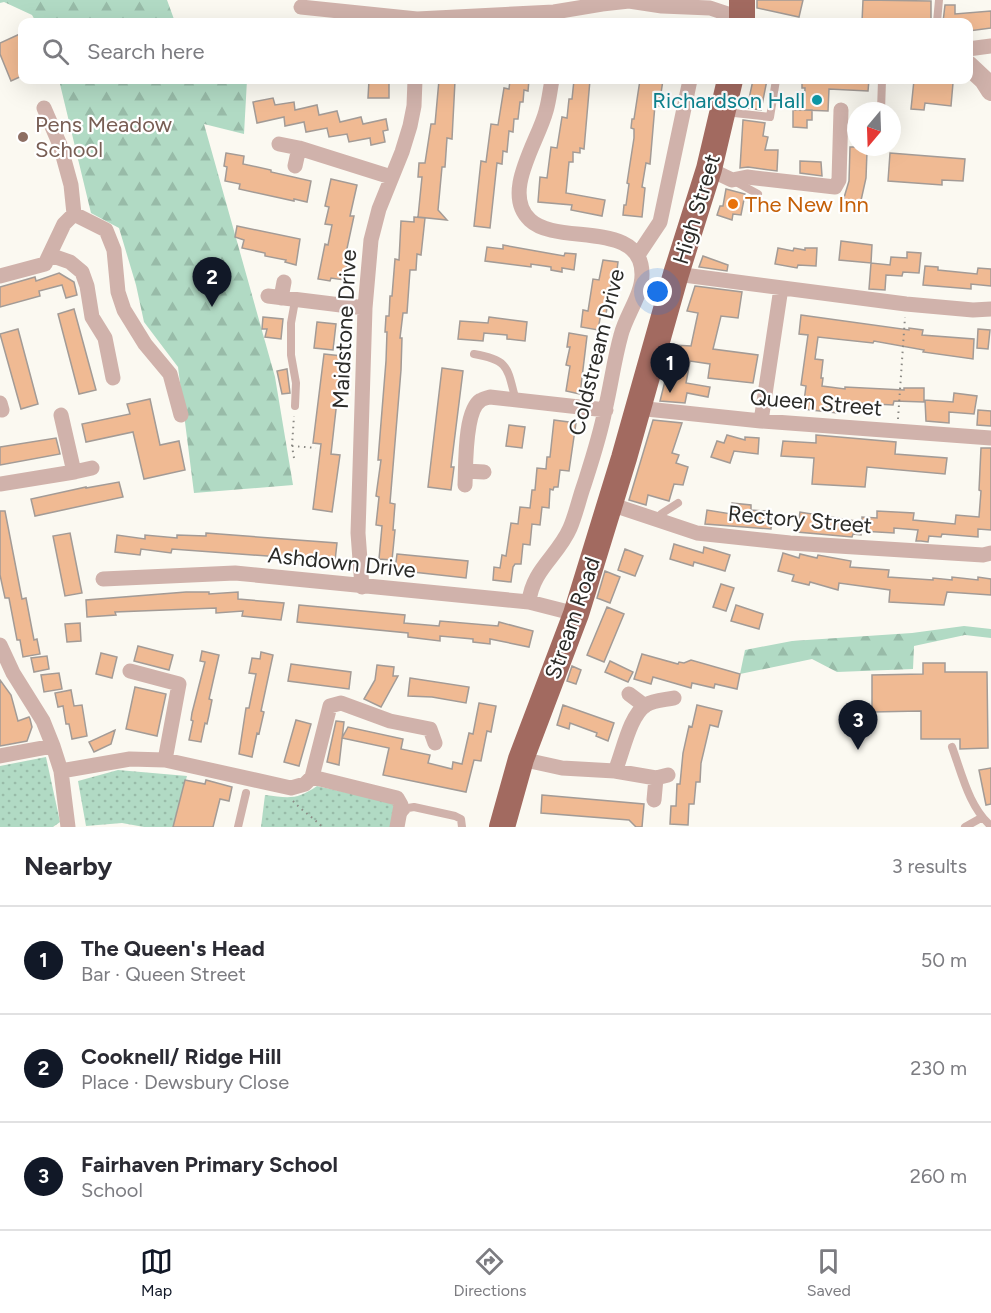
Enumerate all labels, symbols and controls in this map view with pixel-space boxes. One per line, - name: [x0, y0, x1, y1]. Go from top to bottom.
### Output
- search box: [18, 18, 973, 84]
- icon: search: [39, 35, 72, 68]
- text: Search here: [87, 38, 205, 65]
- place label: Richardson Hall: [652, 87, 805, 114]
- marker: Richardson Hall: [810, 93, 824, 107]
- north arrow: [847, 102, 901, 156]
- place label: Pens Meadow School: [35, 111, 173, 163]
- marker: Pens Meadow School: [16, 130, 30, 144]
- street label: High Street: [667, 151, 726, 268]
- place label: The New Inn: [745, 191, 869, 218]
- marker: The New Inn: [726, 197, 740, 211]
- street label: Maidstone Drive: [327, 249, 362, 409]
- pin: 2: [192, 258, 232, 307]
- street label: Coldstream Drive: [563, 266, 630, 438]
- your location: [643, 277, 672, 306]
- pin: 1: [650, 344, 690, 393]
- street label: Queen Street: [749, 383, 883, 422]
- street label: Rectory Street: [727, 500, 873, 539]
- street label: Ashdown Drive: [267, 541, 417, 584]
- street label: Stream Road: [539, 554, 606, 683]
- pin: 3: [838, 700, 878, 750]
- text: Nearby: [24, 850, 112, 882]
- text: 3 results: [892, 854, 967, 878]
- text: The Queen's Head: [81, 935, 265, 962]
- text: 1: [39, 948, 48, 972]
- text: 50 m: [921, 948, 967, 972]
- text: Bar · Queen Street: [81, 962, 246, 986]
- text: Cooknell/ Ridge Hill: [81, 1043, 281, 1070]
- text: 2: [38, 1056, 49, 1080]
- text: 230 m: [910, 1056, 967, 1080]
- text: Place · Dewsbury Close: [81, 1070, 289, 1094]
- text: Fairhaven Primary School: [81, 1151, 338, 1178]
- text: 3: [38, 1164, 49, 1188]
- text: 260 m: [910, 1164, 967, 1188]
- text: School: [81, 1178, 143, 1202]
- tab: Map: [140, 1245, 173, 1300]
- tab: Directions: [453, 1245, 526, 1300]
- tab: Saved: [807, 1245, 851, 1300]

